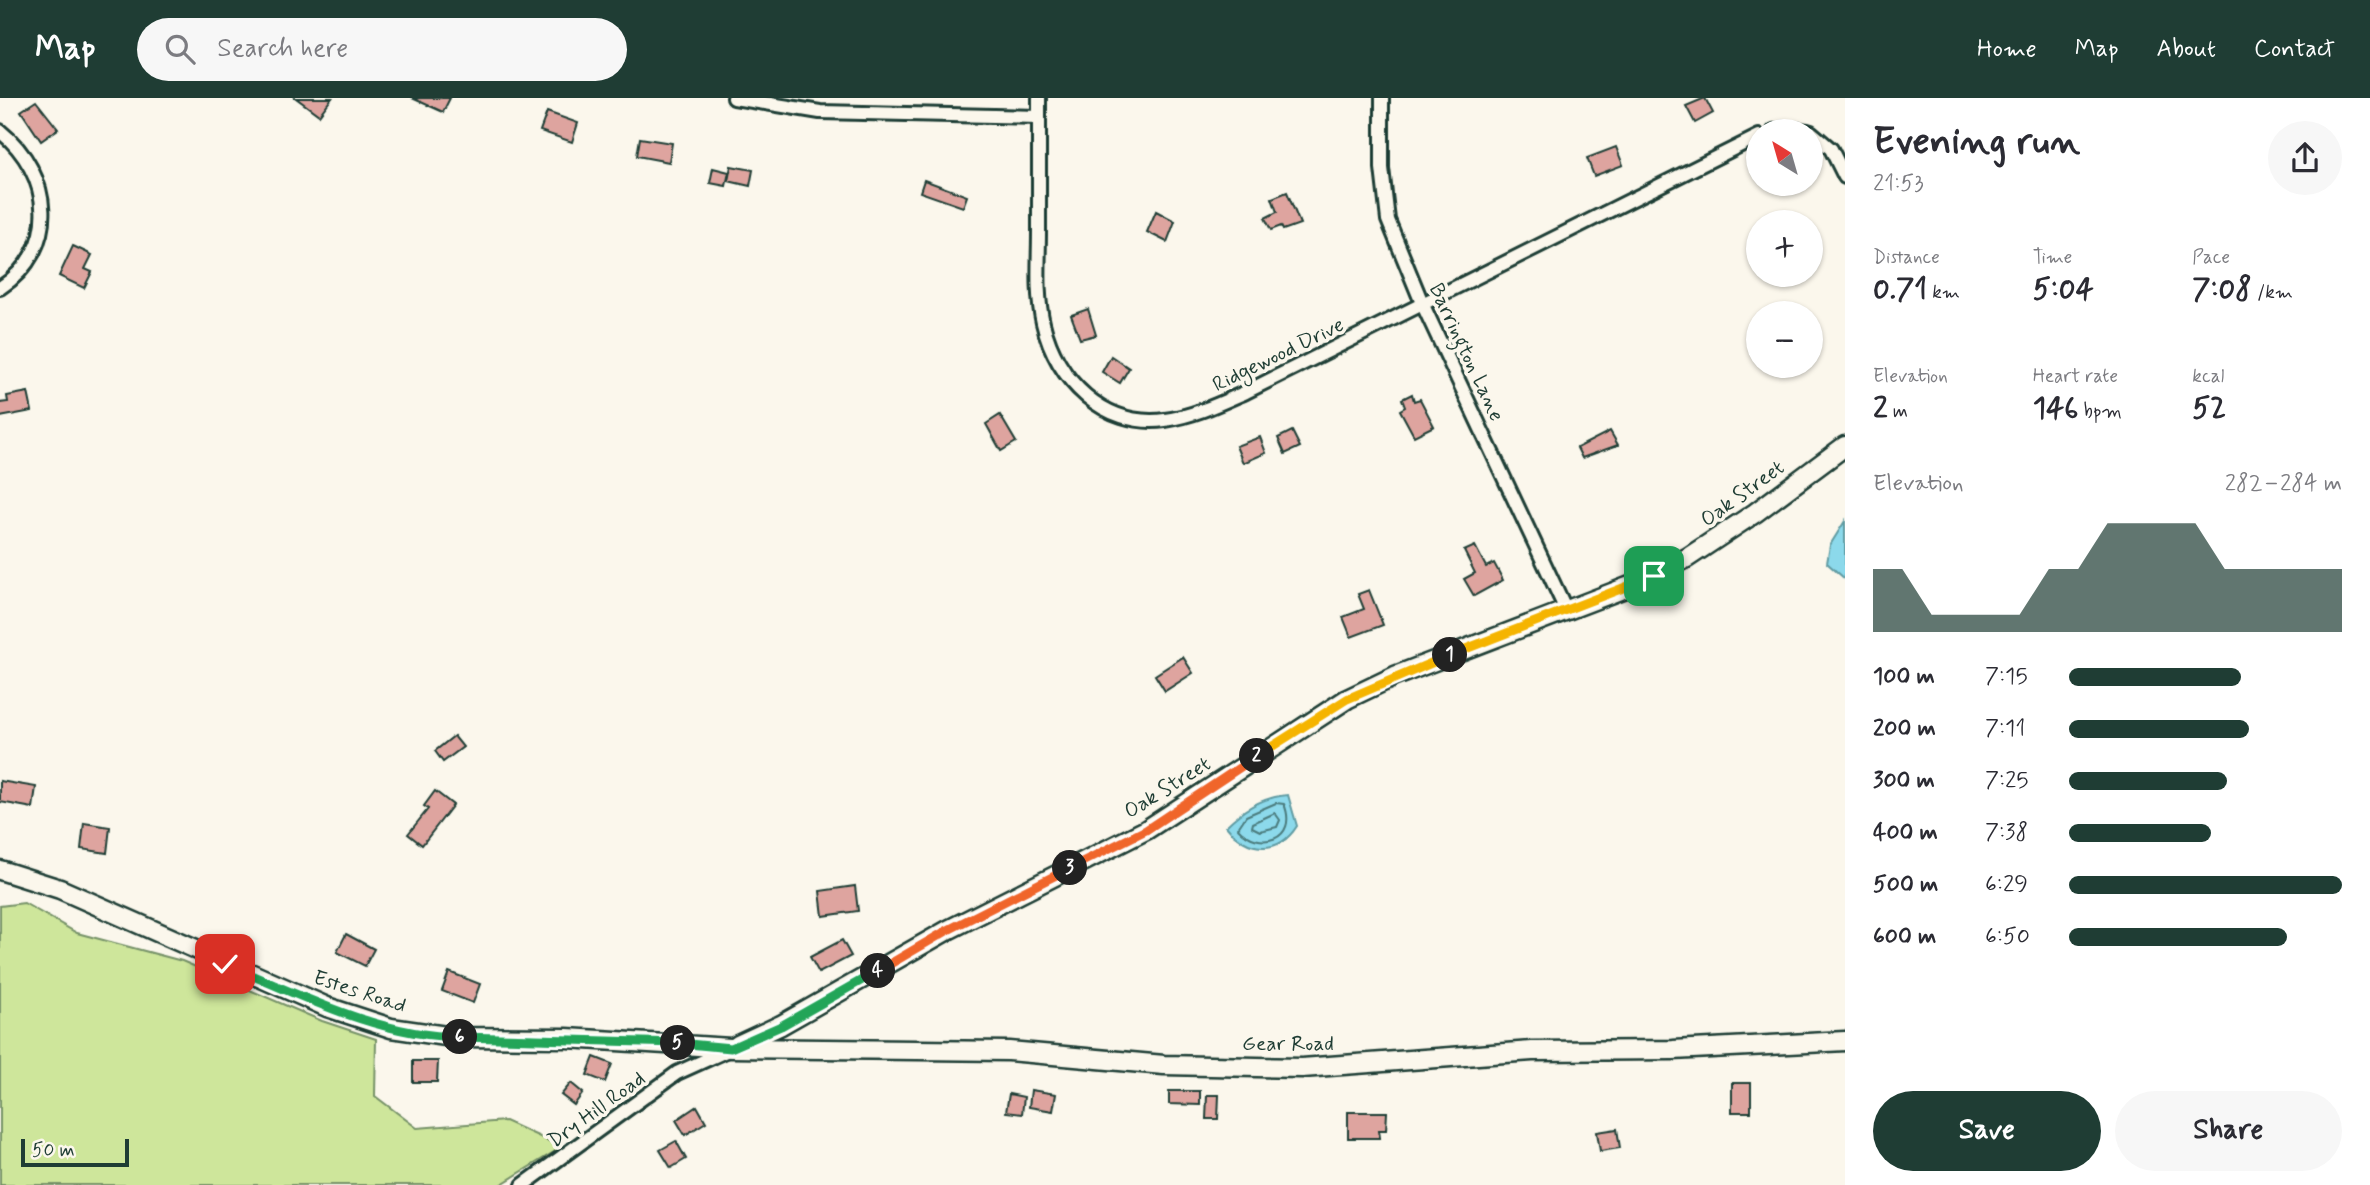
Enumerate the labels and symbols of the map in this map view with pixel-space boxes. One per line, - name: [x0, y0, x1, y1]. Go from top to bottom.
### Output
- north arrow: [1746, 119, 1824, 196]
- street label: Barrington Lane: [1420, 279, 1510, 427]
- street label: Ridgewood Drive: [1208, 311, 1349, 400]
- street label: Oak Street: [1695, 454, 1790, 534]
- pin: [1624, 546, 1684, 606]
- pin: 1: [1432, 638, 1468, 672]
- pin: 2: [1240, 738, 1274, 774]
- street label: Oak Street: [1119, 750, 1216, 825]
- pin: 3: [1052, 850, 1088, 886]
- pin: [195, 934, 255, 994]
- pin: 4: [860, 954, 896, 988]
- street label: Estes Road: [310, 964, 410, 1020]
- pin: 6: [442, 1020, 477, 1054]
- pin: 5: [660, 1026, 696, 1060]
- street label: Gear Road: [1242, 1030, 1334, 1058]
- street label: Dry Hill Road: [542, 1065, 651, 1155]
- scale bar: [21, 1136, 130, 1168]

